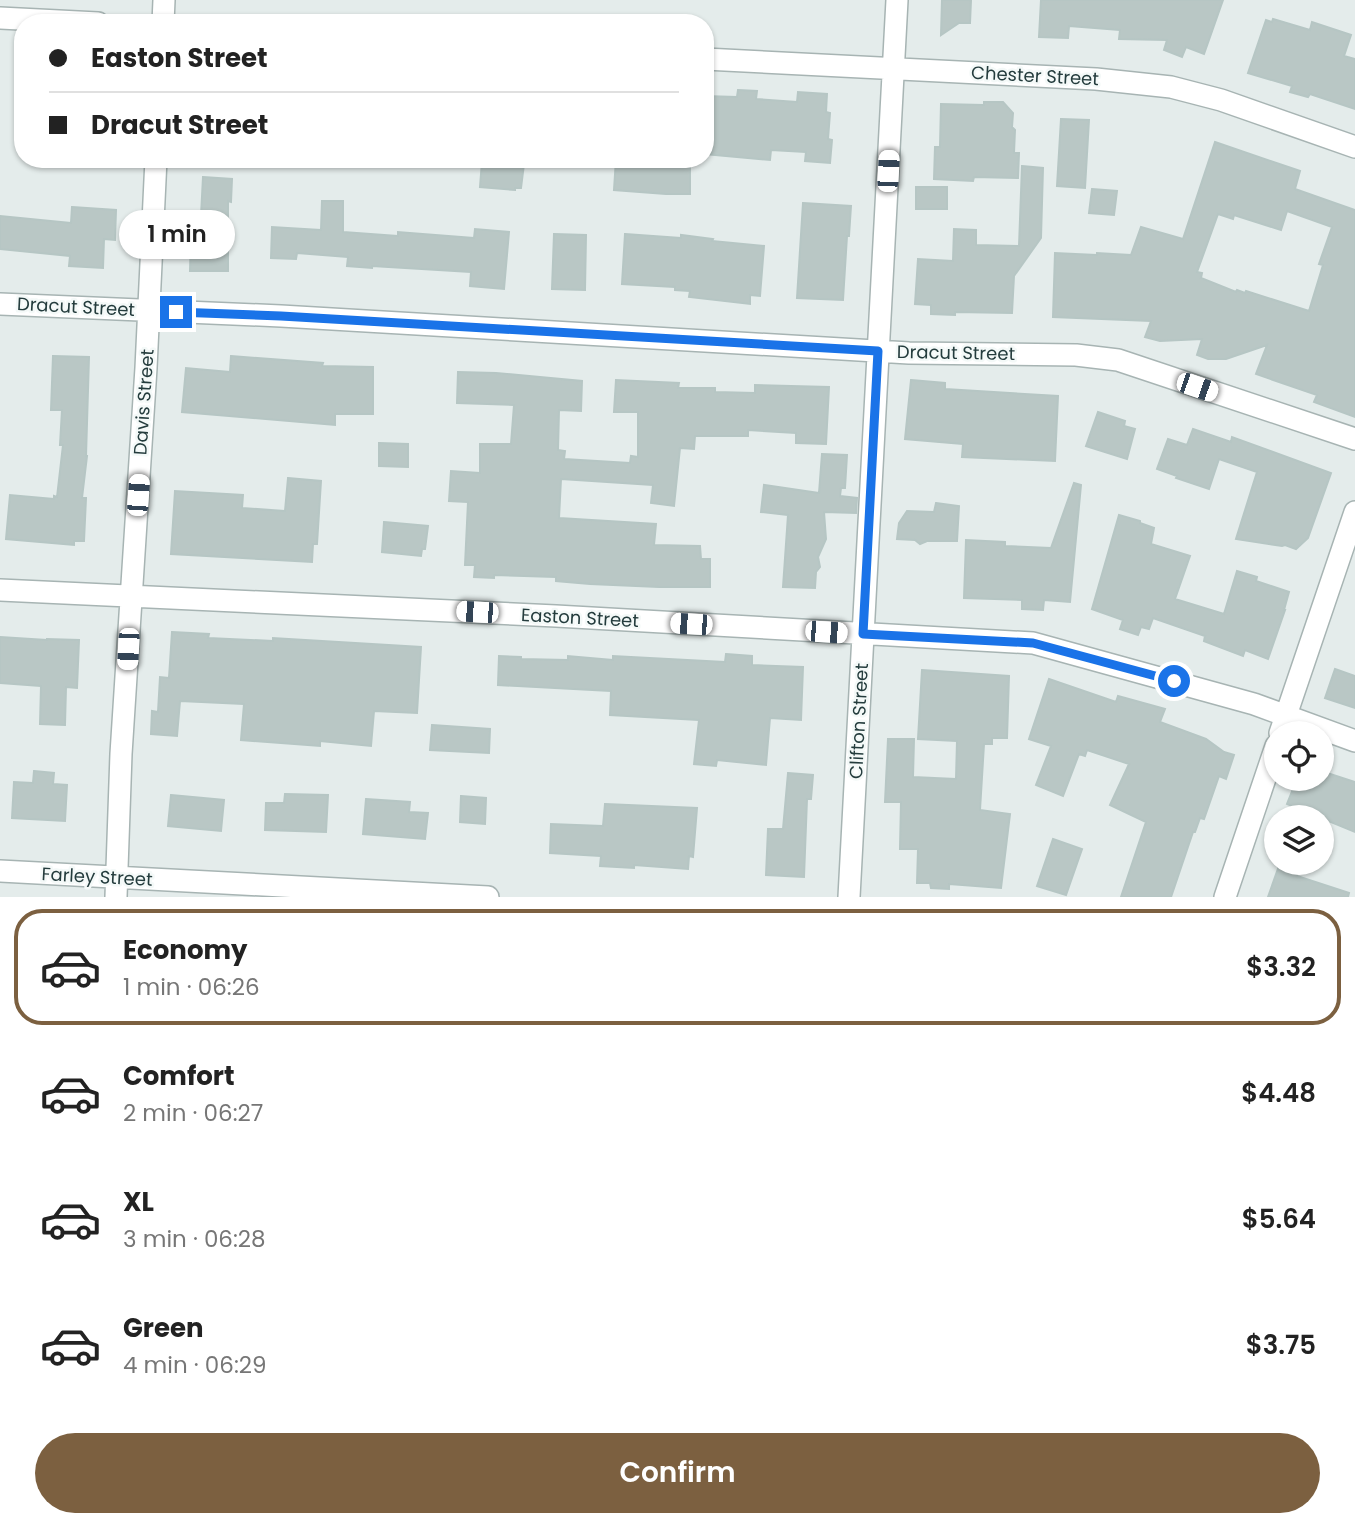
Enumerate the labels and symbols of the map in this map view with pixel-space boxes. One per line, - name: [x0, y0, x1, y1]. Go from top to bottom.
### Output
- street label: Chester Street: [970, 60, 1100, 91]
- car: [877, 149, 900, 193]
- callout: 1 min: [118, 210, 234, 260]
- street label: Dracut Street: [16, 291, 136, 322]
- route end: [160, 296, 192, 328]
- street label: Dracut Street: [897, 339, 1015, 366]
- street label: Davis Street: [127, 348, 160, 456]
- car: [1174, 370, 1221, 404]
- car: [127, 473, 150, 517]
- car: [456, 600, 499, 624]
- street label: Easton Street: [520, 602, 640, 633]
- car: [670, 612, 713, 636]
- car: [805, 620, 848, 644]
- car: [117, 627, 140, 671]
- street label: Clifton Street: [843, 663, 874, 779]
- route start: [1158, 665, 1190, 697]
- street label: Farley Street: [41, 861, 153, 892]

